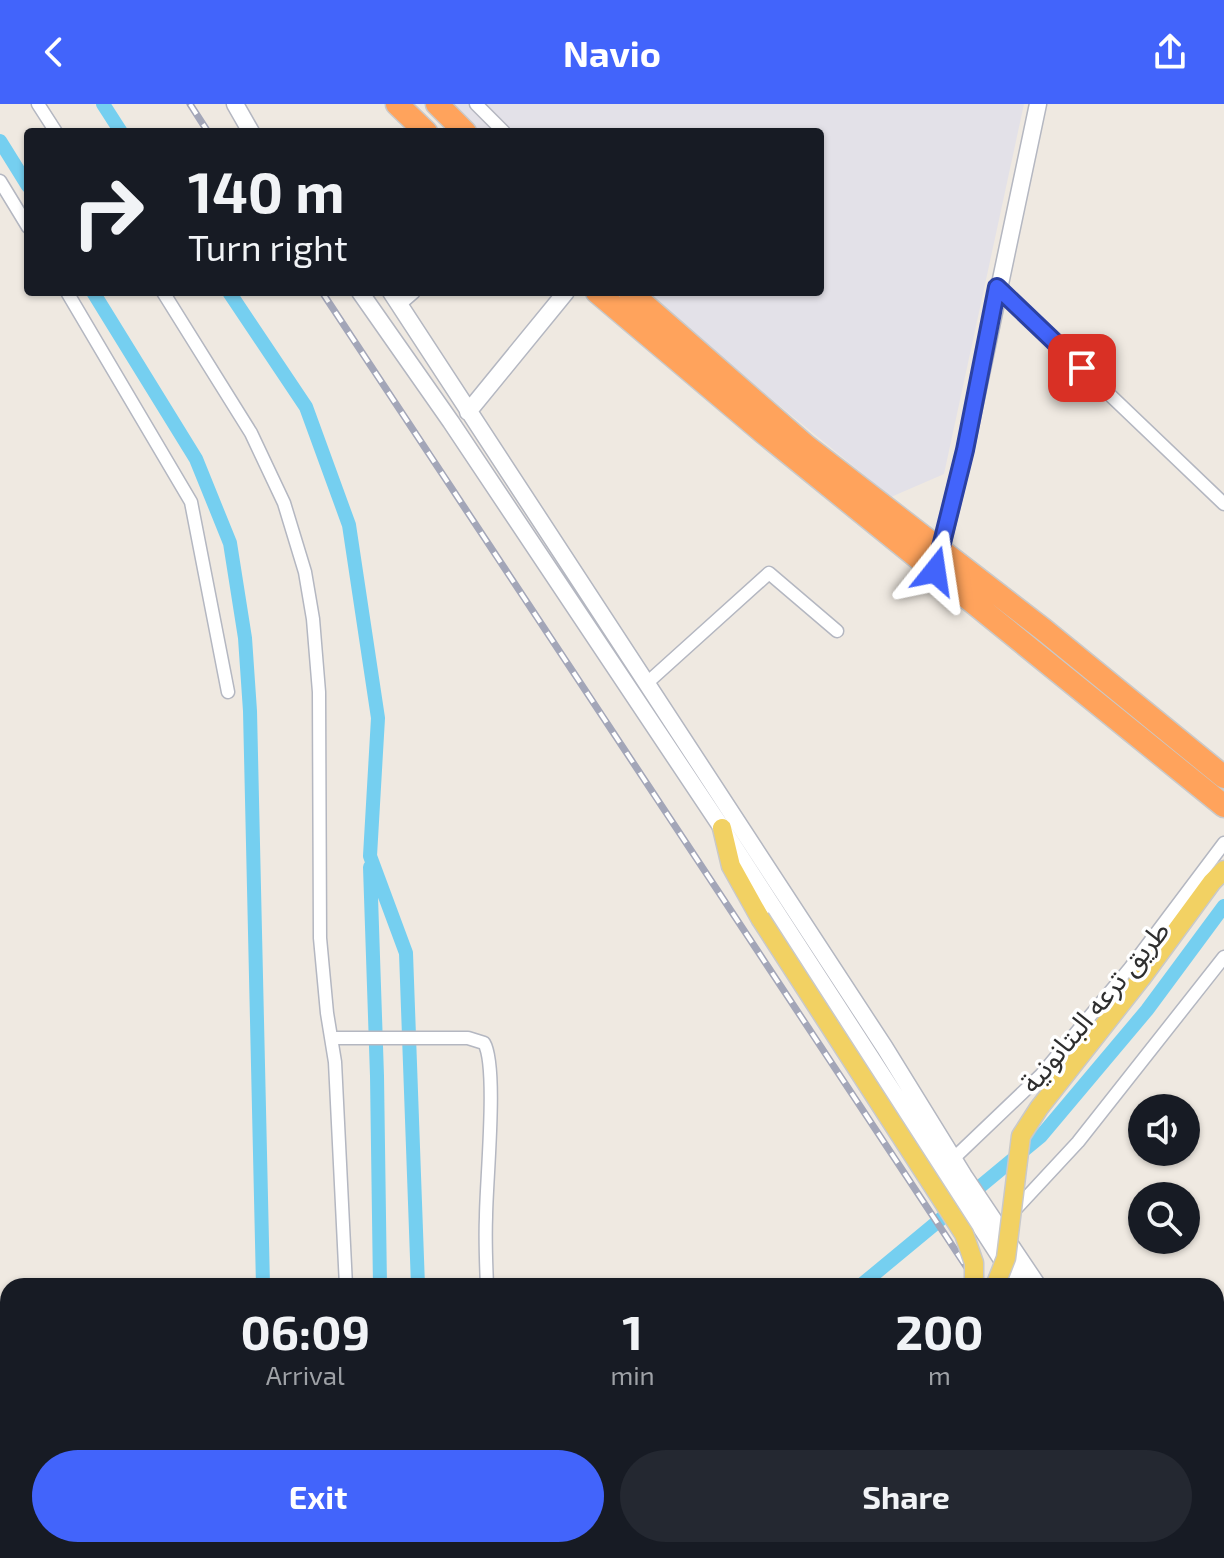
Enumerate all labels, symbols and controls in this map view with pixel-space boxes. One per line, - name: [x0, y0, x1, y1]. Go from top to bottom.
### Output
- icon: back: [32, 30, 76, 74]
- icon: share: [1148, 30, 1192, 74]
- text: Navio: [563, 31, 661, 74]
- text: 140 m: [188, 157, 345, 224]
- icon: right: [56, 160, 160, 264]
- text: Turn right: [188, 225, 348, 268]
- pin: [1048, 334, 1116, 402]
- icon: arrive: [1060, 346, 1104, 390]
- position arrow: [893, 529, 977, 613]
- street label: طريق ترعه البتانونية: [1012, 913, 1177, 1100]
- map controls: [1128, 1094, 1200, 1254]
- button: sound: [1128, 1094, 1200, 1166]
- button: search: [1128, 1182, 1200, 1254]
- text: 06:09: [240, 1302, 370, 1360]
- text: 1: [622, 1302, 643, 1360]
- text: 200: [895, 1302, 984, 1360]
- text: Arrival: [266, 1359, 345, 1390]
- text: min: [610, 1359, 655, 1390]
- text: m: [928, 1359, 951, 1390]
- button: Exit: [32, 1450, 604, 1542]
- button: Share: [620, 1450, 1192, 1542]

